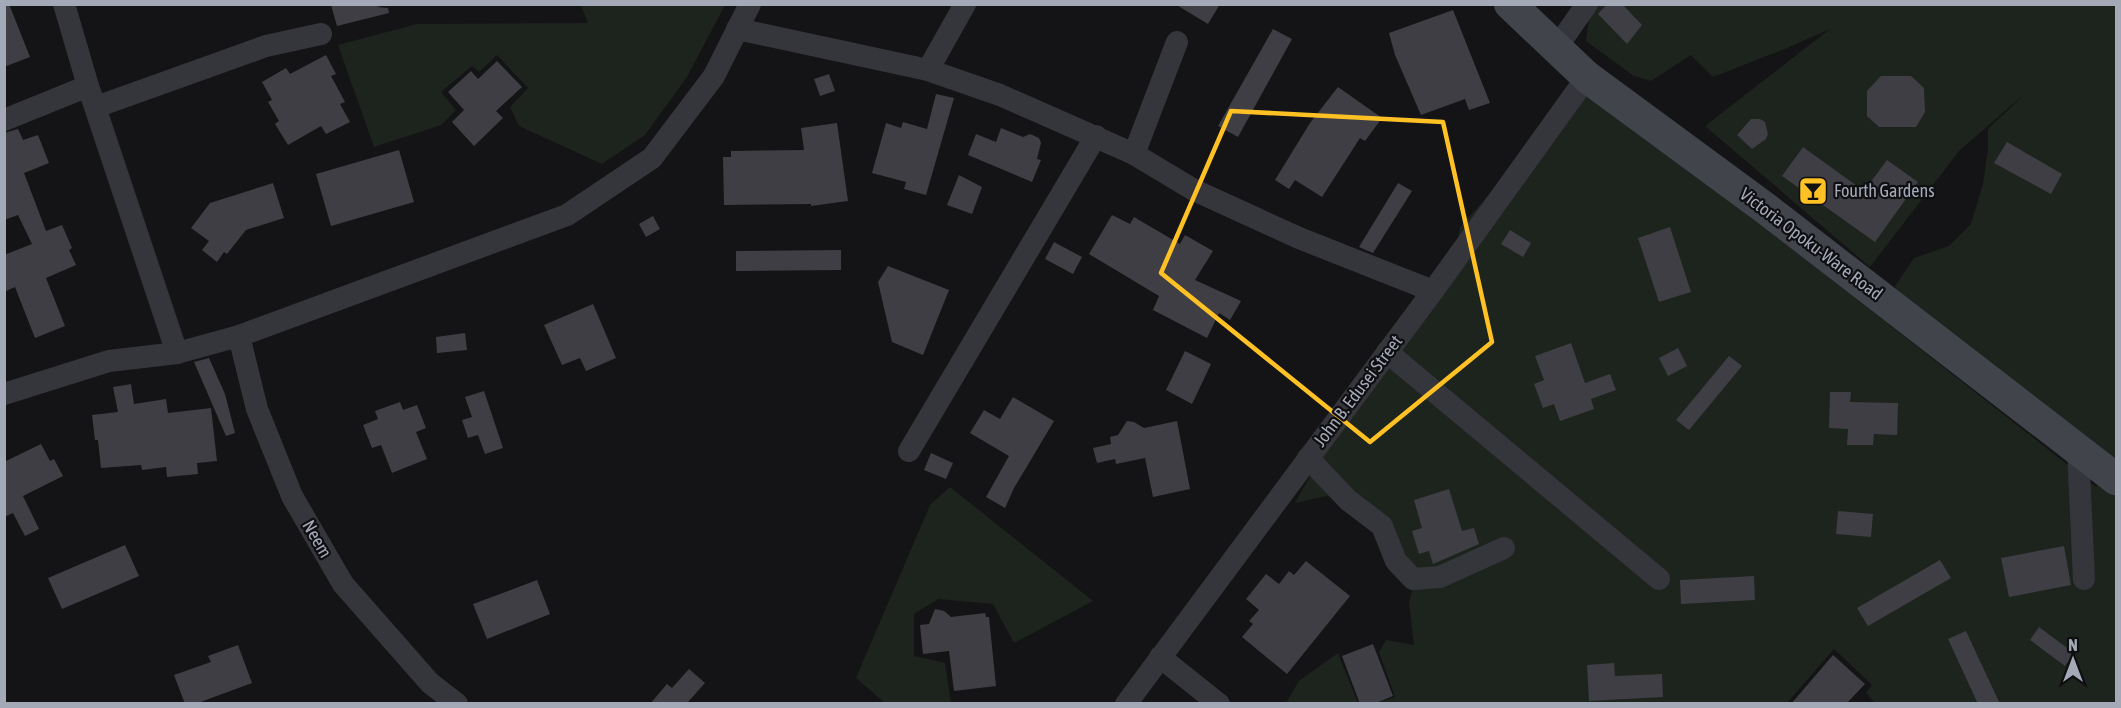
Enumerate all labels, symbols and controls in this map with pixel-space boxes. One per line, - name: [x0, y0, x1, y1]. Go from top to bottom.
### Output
- bar icon: Fourth Gardens: [1797, 175, 1829, 207]
- place label: Fourth Gardens: [1834, 180, 1935, 201]
- street label: Victoria Opoku-Ware Road: [1736, 183, 1887, 304]
- street label: John B. Edusei Street: [1309, 331, 1406, 450]
- street label: Neem: [298, 516, 336, 561]
- north arrow: [2043, 630, 2103, 690]
- text: N: [2068, 636, 2078, 654]

